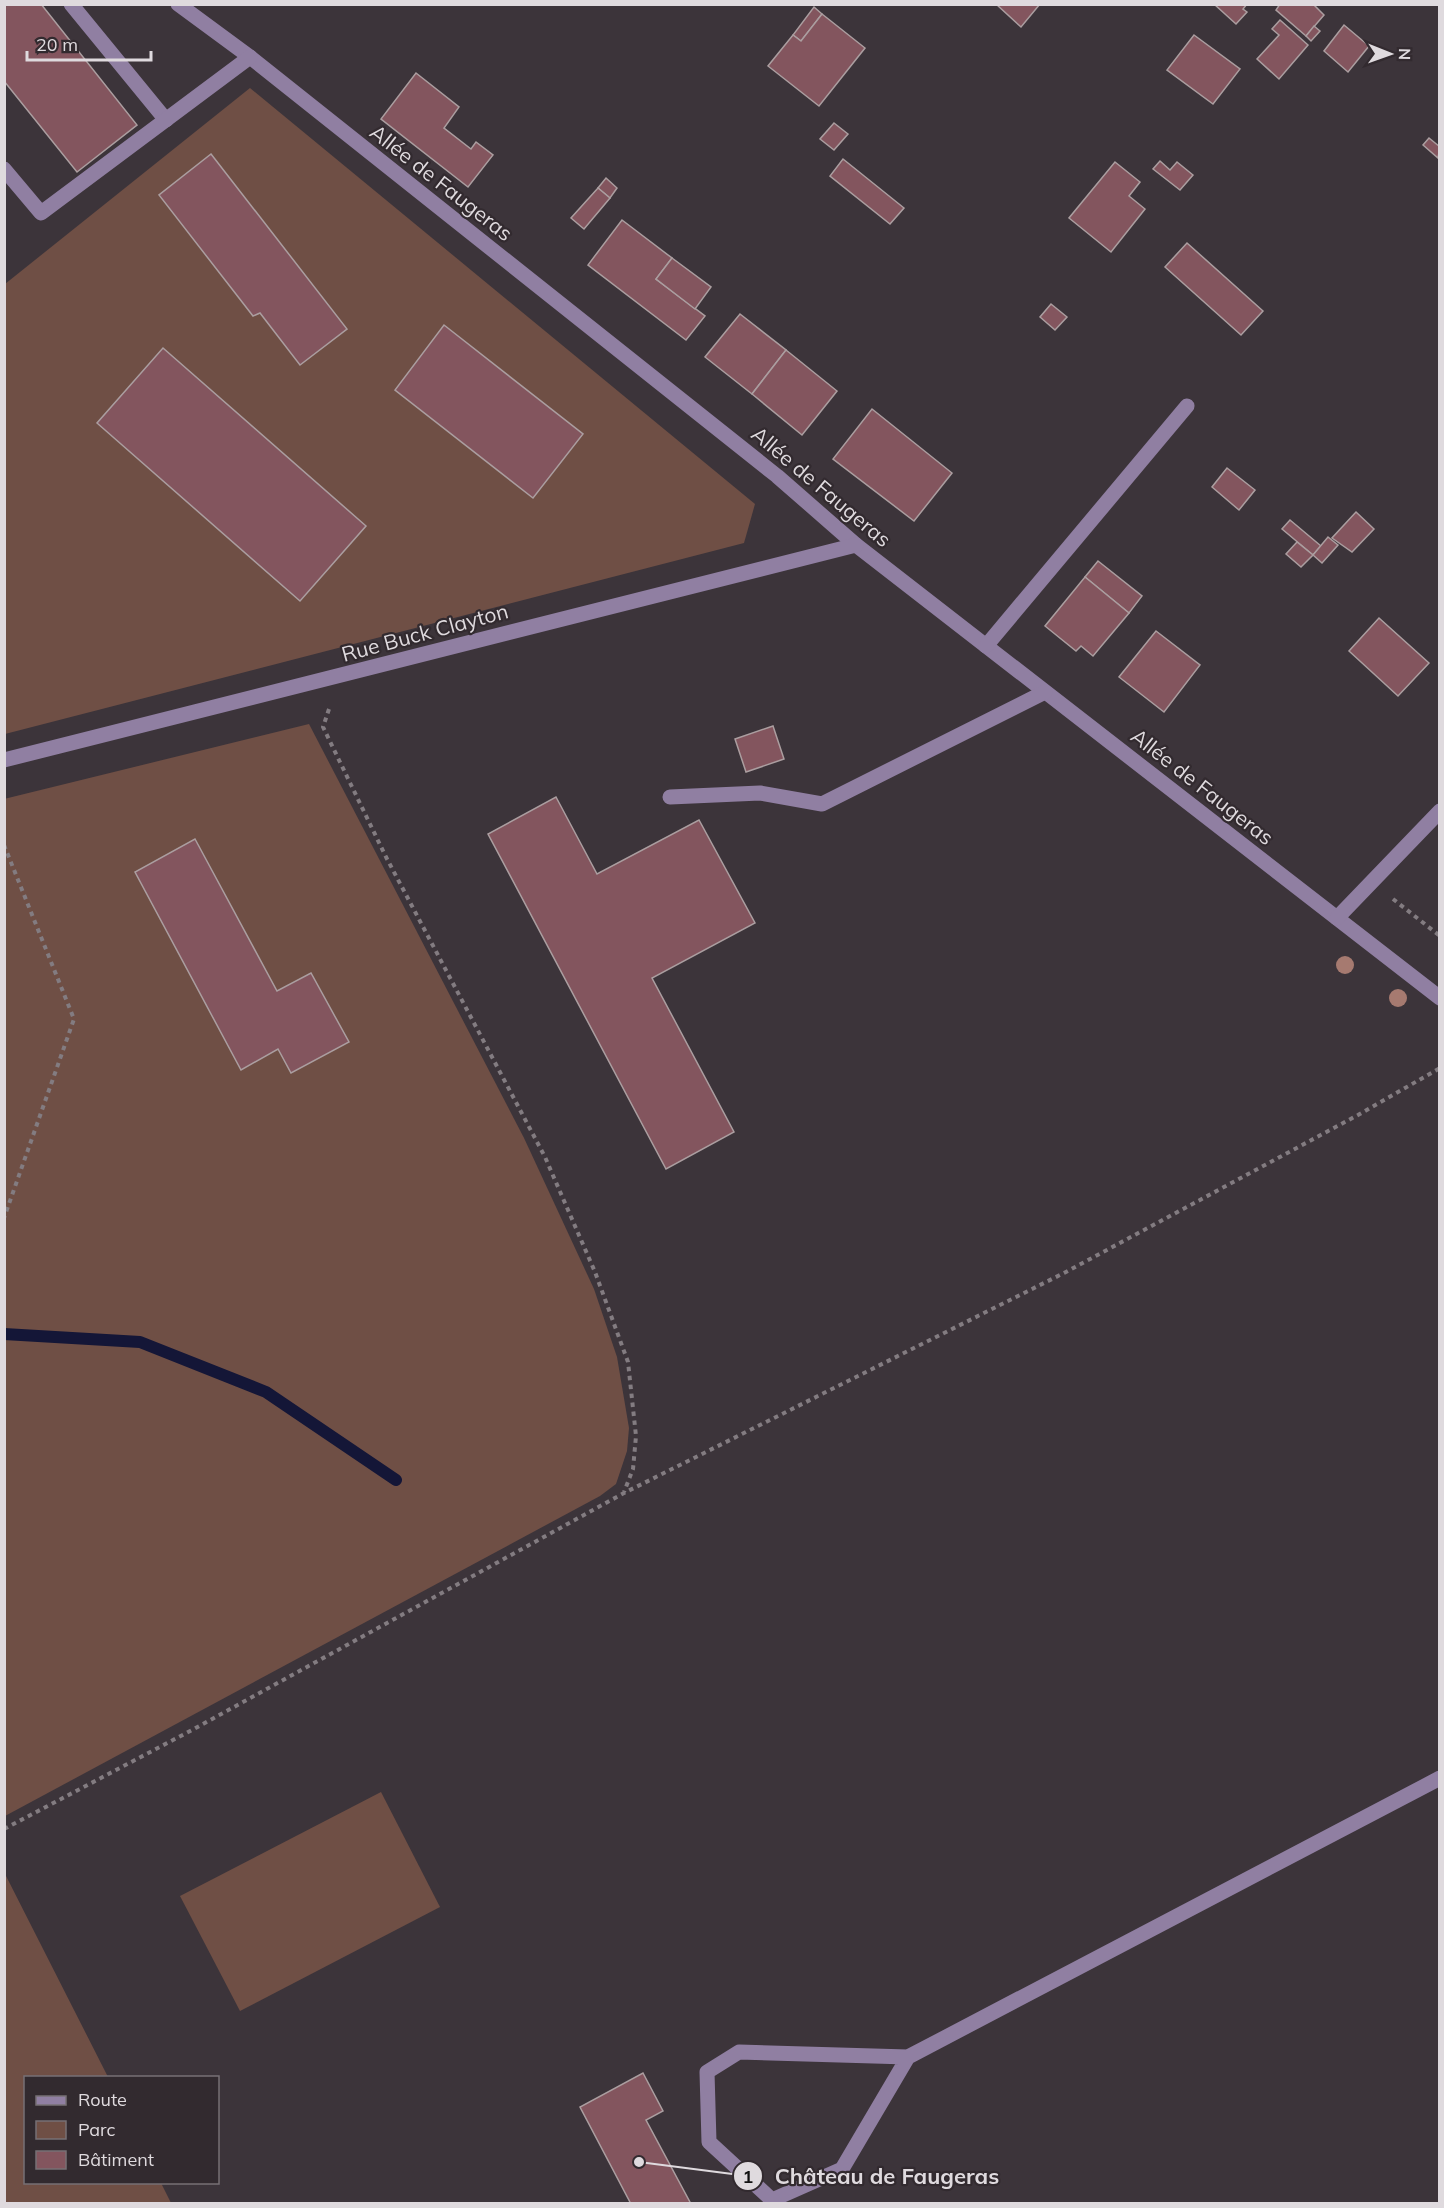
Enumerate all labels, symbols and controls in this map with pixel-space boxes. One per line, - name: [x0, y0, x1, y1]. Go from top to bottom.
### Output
- scale bar: [27, 24, 152, 62]
- north arrow: [1360, 24, 1420, 84]
- text: 20 m: [36, 33, 78, 56]
- text: N: [1395, 48, 1415, 60]
- street label: Allée de Faugeras: [365, 118, 518, 246]
- street label: Allée de Faugeras: [747, 420, 897, 552]
- street label: Rue Buck Clayton: [339, 597, 511, 667]
- street label: Allée de Faugeras: [1126, 722, 1279, 850]
- legend: [24, 2076, 219, 2184]
- text: Route: [78, 2088, 127, 2111]
- text: Parc: [78, 2118, 116, 2141]
- text: Bâtiment: [78, 2148, 154, 2171]
- callout: Château de Faugeras: [733, 2156, 1011, 2196]
- text: Château de Faugeras: [775, 2162, 999, 2190]
- text: 1: [743, 2165, 753, 2188]

